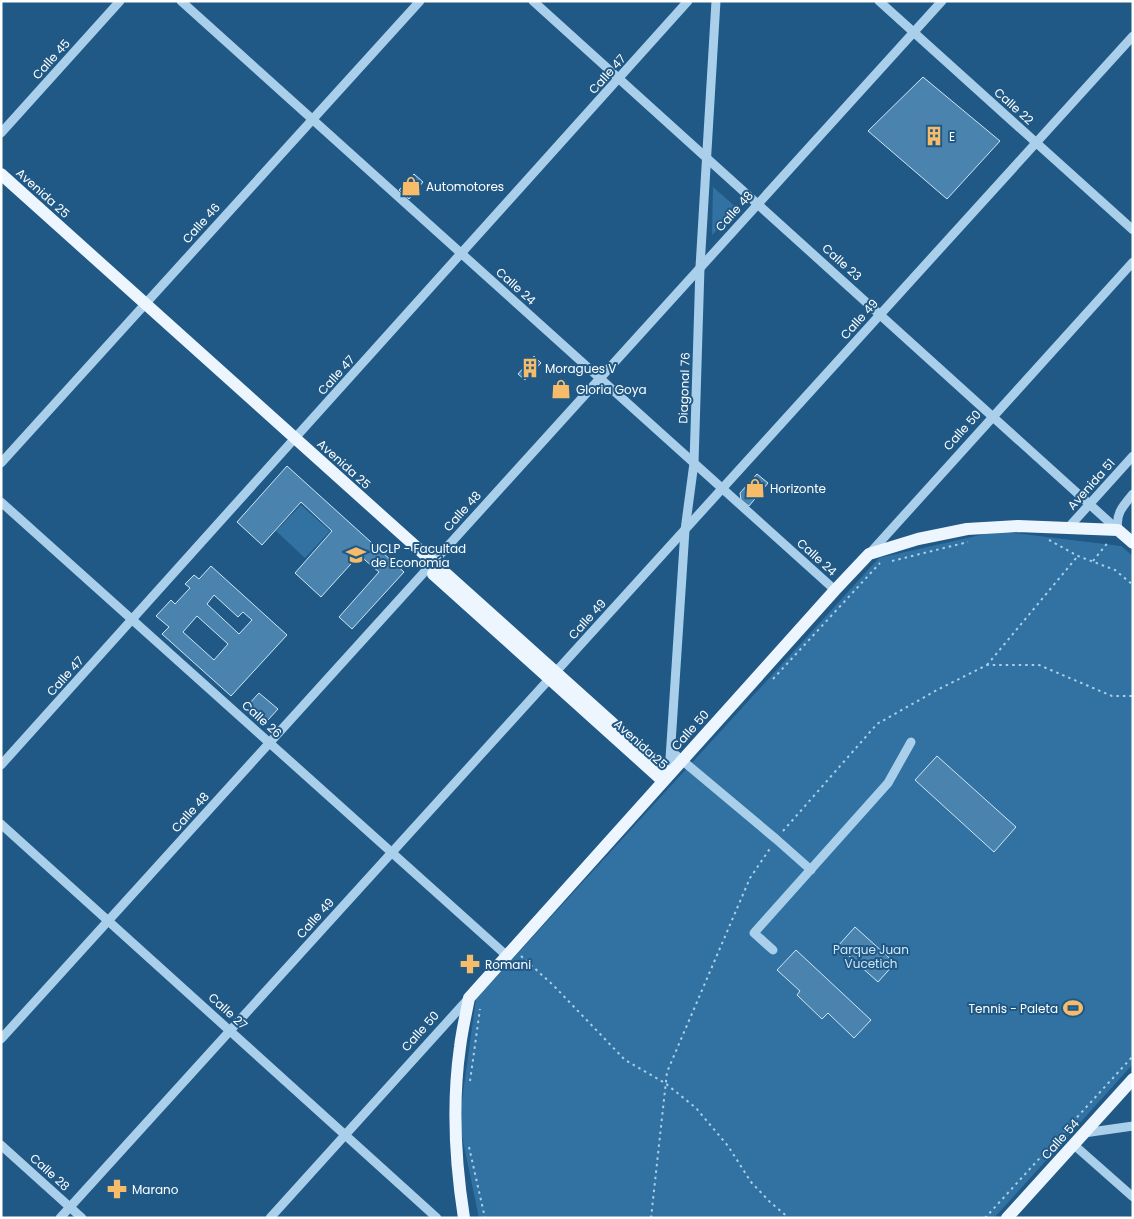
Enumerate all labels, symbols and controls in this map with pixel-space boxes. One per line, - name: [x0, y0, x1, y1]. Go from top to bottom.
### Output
- street label: Calle 45: [28, 35, 74, 83]
- street label: Calle 47: [585, 50, 630, 98]
- street label: Calle 22: [991, 84, 1037, 128]
- building icon: E: [923, 125, 945, 147]
- place label: E: [949, 128, 955, 145]
- street label: Avenida 25: [13, 164, 73, 222]
- shop icon: Automotores: [400, 175, 422, 197]
- place label: Automotores: [426, 178, 504, 195]
- street label: Calle 48: [711, 187, 757, 235]
- street label: Calle 46: [178, 199, 224, 247]
- street label: Calle 23: [819, 240, 865, 284]
- street label: Calle 24: [492, 263, 540, 309]
- street label: Calle 49: [836, 295, 882, 343]
- street label: Calle 47: [314, 351, 359, 399]
- street label: Diagonal 76: [674, 352, 694, 424]
- building icon: Moragues V: [519, 357, 541, 379]
- place label: Moragues V: [545, 360, 616, 377]
- shop icon: Gloria Goya: [550, 378, 572, 400]
- place label: Gloria Goya: [576, 381, 647, 398]
- street label: Calle 50: [939, 406, 985, 454]
- street label: Avenida 25: [314, 435, 374, 493]
- street label: Avenida 51: [1063, 455, 1119, 513]
- shop icon: Horizonte: [744, 477, 766, 499]
- place label: Horizonte: [770, 480, 826, 497]
- street label: Calle 48: [439, 487, 485, 535]
- street label: Calle 24: [793, 534, 841, 580]
- place label: UCLP - Facultad de Economía: [371, 540, 466, 571]
- school or university icon: UCLP - Facultad de Economía: [345, 544, 367, 566]
- street label: Calle 49: [564, 595, 610, 643]
- street label: Calle 47: [43, 652, 88, 700]
- street label: Calle 26: [238, 696, 286, 742]
- street label: Calle 50: [667, 706, 713, 754]
- street label: Avenida 25: [611, 715, 671, 773]
- street label: Calle 48: [167, 788, 213, 836]
- street label: Calle 49: [292, 894, 338, 942]
- park label: Parque Juan Vucetich: [833, 941, 909, 972]
- pharmacy icon: Romani: [459, 953, 481, 975]
- place label: Romani: [485, 956, 531, 973]
- street label: Calle 27: [205, 989, 252, 1033]
- sports icon: Tennis - Paleta: [1062, 997, 1084, 1019]
- place label: Tennis - Paleta: [969, 1000, 1058, 1017]
- street label: Calle 50: [397, 1007, 443, 1055]
- street label: Calle 54: [1037, 1115, 1083, 1163]
- street label: Calle 28: [26, 1149, 74, 1195]
- pharmacy icon: Marano: [106, 1178, 128, 1200]
- place label: Marano: [132, 1181, 179, 1198]

